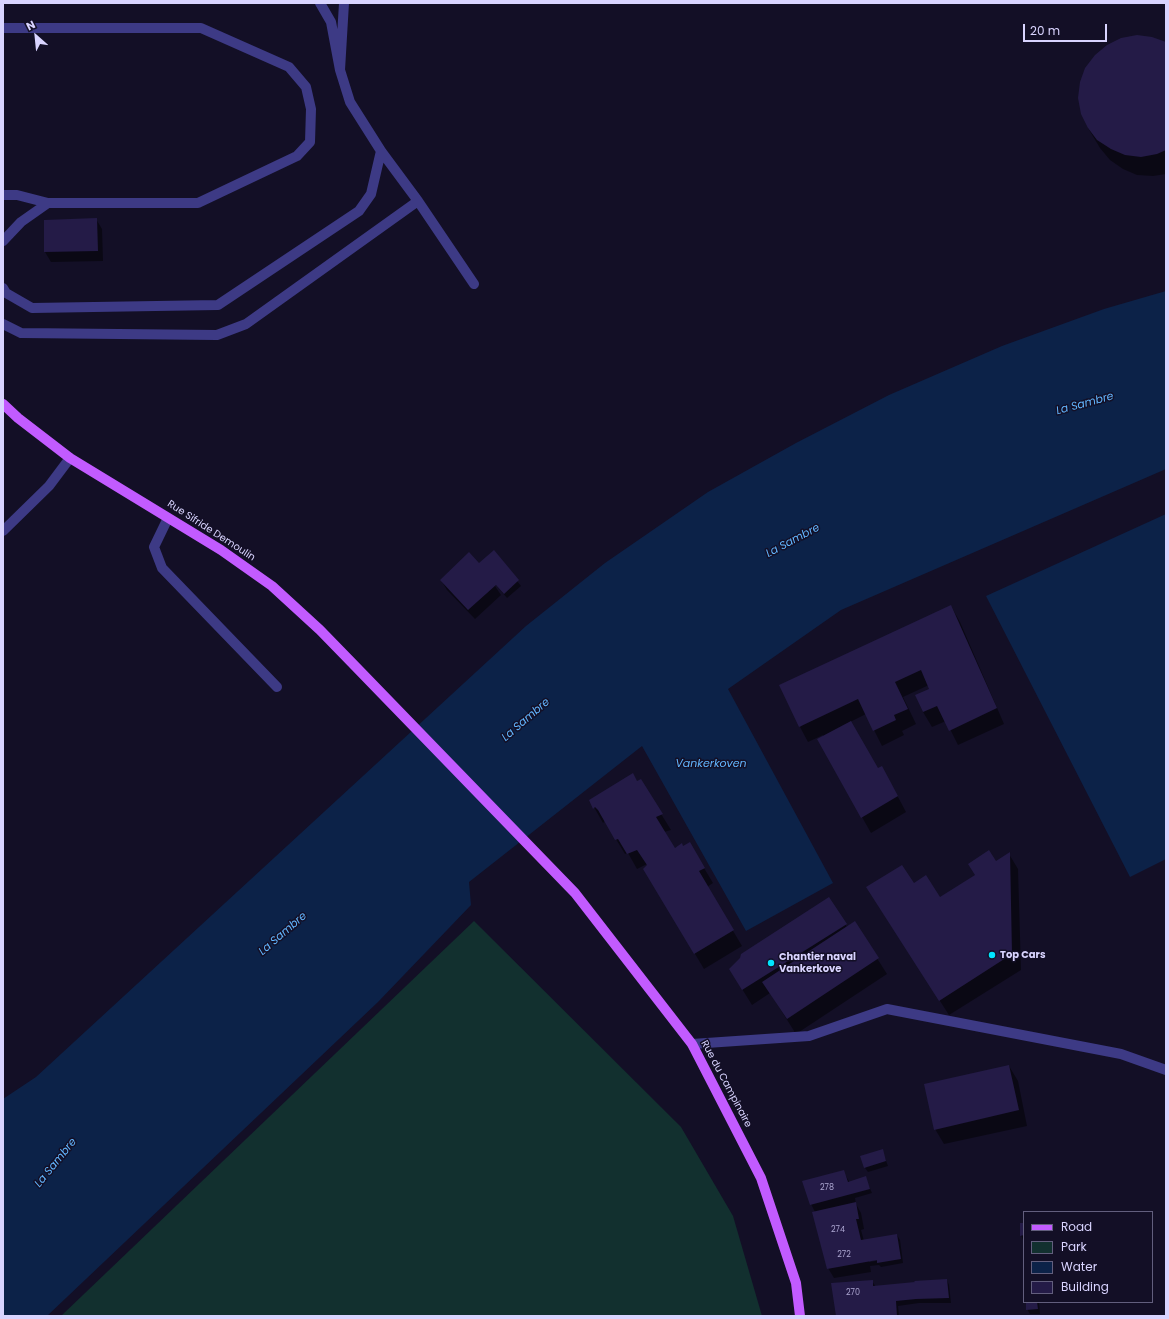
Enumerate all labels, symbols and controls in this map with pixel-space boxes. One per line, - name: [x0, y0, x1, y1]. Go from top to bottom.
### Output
- north arrow: [16, 16, 56, 56]
- text: N: [23, 16, 38, 34]
- scale bar: [1025, 16, 1109, 42]
- text: 20 m: [1030, 22, 1060, 39]
- water label: La Sambre: [1055, 390, 1115, 418]
- street label: Rue Sifride Demoulin: [165, 498, 257, 564]
- water label: La Sambre: [764, 521, 822, 561]
- water label: La Sambre: [499, 696, 553, 744]
- water label: Vankerkoven: [675, 757, 747, 771]
- water label: La Sambre: [256, 910, 310, 958]
- place label: Top Cars: [1000, 949, 1045, 961]
- marker: Top Cars: [987, 950, 997, 960]
- place label: Chantier naval Vankerkove: [779, 951, 856, 974]
- marker: Chantier naval Vankerkove: [766, 958, 776, 968]
- street label: Rue du Campinaire: [698, 1038, 754, 1130]
- water label: La Sambre: [32, 1136, 80, 1190]
- house number: 278: [820, 1183, 834, 1193]
- legend: [1023, 1211, 1153, 1303]
- text: Road: [1061, 1218, 1092, 1235]
- house number: 274: [831, 1225, 845, 1235]
- text: Park: [1061, 1238, 1087, 1255]
- house number: 272: [837, 1250, 851, 1260]
- text: Water: [1061, 1258, 1097, 1275]
- text: Building: [1061, 1278, 1109, 1295]
- house number: 270: [846, 1288, 860, 1298]

